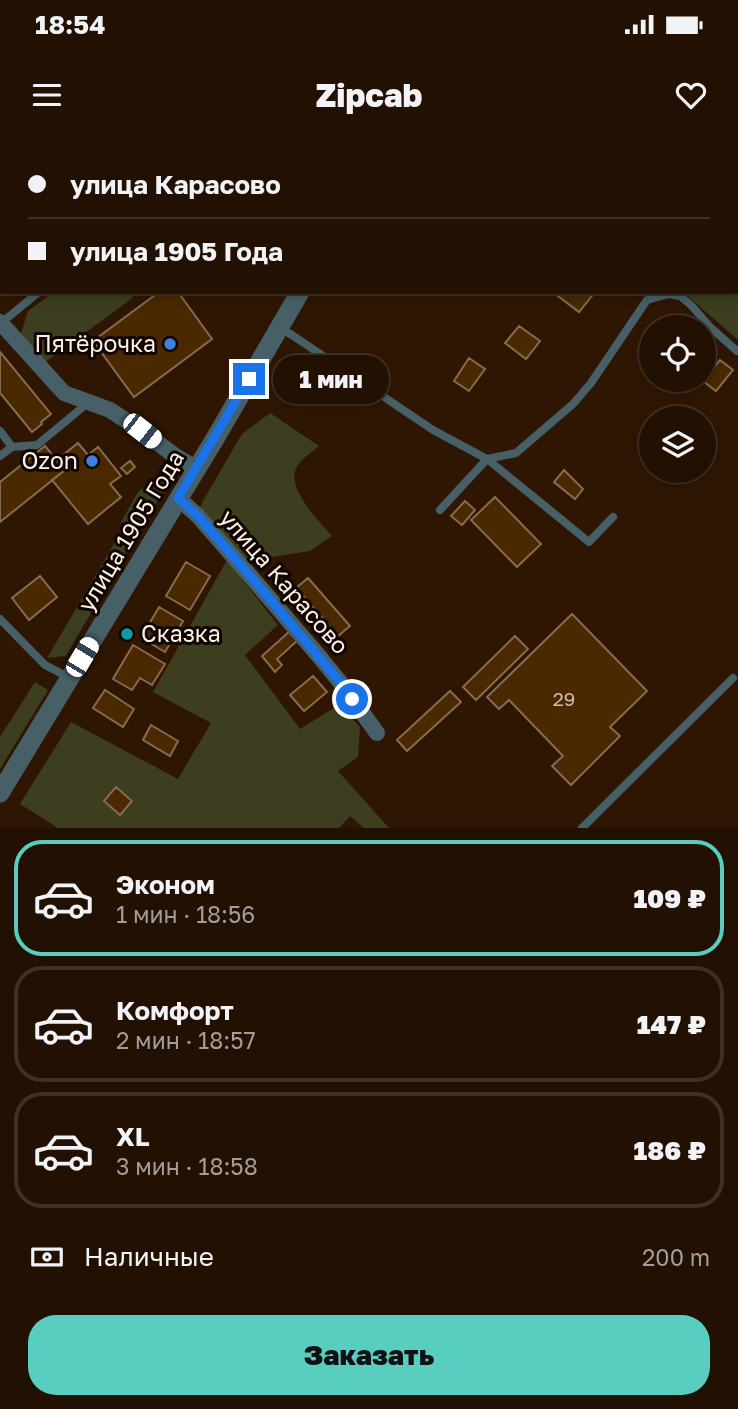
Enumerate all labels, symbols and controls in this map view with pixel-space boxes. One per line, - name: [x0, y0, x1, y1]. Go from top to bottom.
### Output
- text: 18:54: [35, 9, 105, 40]
- icon: menu: [28, 76, 66, 114]
- text: Zipcab: [316, 76, 422, 114]
- icon: heart: [672, 76, 710, 114]
- text: улица Карасово: [70, 169, 281, 200]
- text: улица 1905 Года: [70, 236, 283, 267]
- map controls: [639, 315, 716, 483]
- button: locate: [639, 315, 716, 392]
- place label: Пятёрочка: [35, 329, 156, 357]
- marker: Пятёрочка: [162, 336, 178, 352]
- callout: 1 мин: [274, 355, 389, 404]
- route end: [233, 363, 265, 395]
- text: 1 мин: [299, 365, 363, 393]
- button: layers: [639, 406, 716, 483]
- car: [119, 410, 166, 452]
- street label: улица 1905 Года: [71, 445, 189, 616]
- place label: Ozon: [22, 446, 78, 474]
- marker: Ozon: [84, 453, 100, 469]
- street label: улица Карасово: [214, 503, 355, 659]
- place label: Сказка: [141, 619, 221, 647]
- marker: Сказка: [119, 626, 135, 642]
- car: [63, 634, 102, 680]
- route start: [336, 683, 368, 715]
- house number: 29: [553, 687, 575, 710]
- icon: car: [32, 867, 95, 930]
- text: Эконом: [116, 869, 215, 900]
- text: 109 ₽: [633, 883, 706, 914]
- text: 1 мин · 18:56: [116, 900, 255, 928]
- icon: car: [32, 993, 95, 1056]
- text: Комфорт: [116, 995, 234, 1026]
- text: 147 ₽: [637, 1009, 706, 1040]
- text: 2 мин · 18:57: [116, 1026, 256, 1054]
- icon: car: [32, 1119, 95, 1182]
- text: XL: [116, 1121, 150, 1152]
- text: 186 ₽: [634, 1135, 706, 1166]
- text: 3 мин · 18:58: [116, 1152, 258, 1180]
- icon: cash: [28, 1238, 66, 1276]
- text: Наличные: [84, 1241, 214, 1272]
- text: 200 m: [642, 1243, 710, 1271]
- button: Заказать: [28, 1315, 710, 1395]

